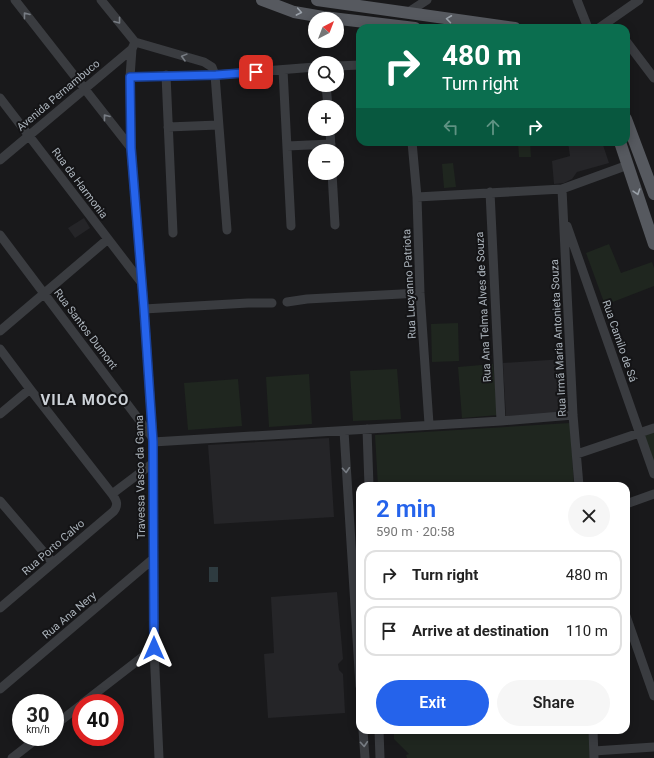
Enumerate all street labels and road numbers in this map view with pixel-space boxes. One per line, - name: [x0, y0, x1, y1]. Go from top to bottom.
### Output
- street label: Avenida Pernambuco: [14, 57, 102, 134]
- street label: Rua da Harmonia: [49, 146, 110, 221]
- street label: Rua Lucyanno Patriota: [400, 229, 419, 339]
- street label: Rua Ana Telma Alves de Souza: [473, 231, 494, 383]
- street label: Rua Irmã Maria Antonieta Souza: [548, 259, 569, 417]
- street label: Rua Santos Dumont: [51, 287, 120, 372]
- street label: Rua Camilo de Sá: [599, 298, 640, 384]
- street label: Travessa Vasco da Gama: [133, 415, 148, 539]
- street label: Rua Porto Calvo: [19, 517, 87, 578]
- street label: Rua Ana Nery: [40, 589, 99, 642]

